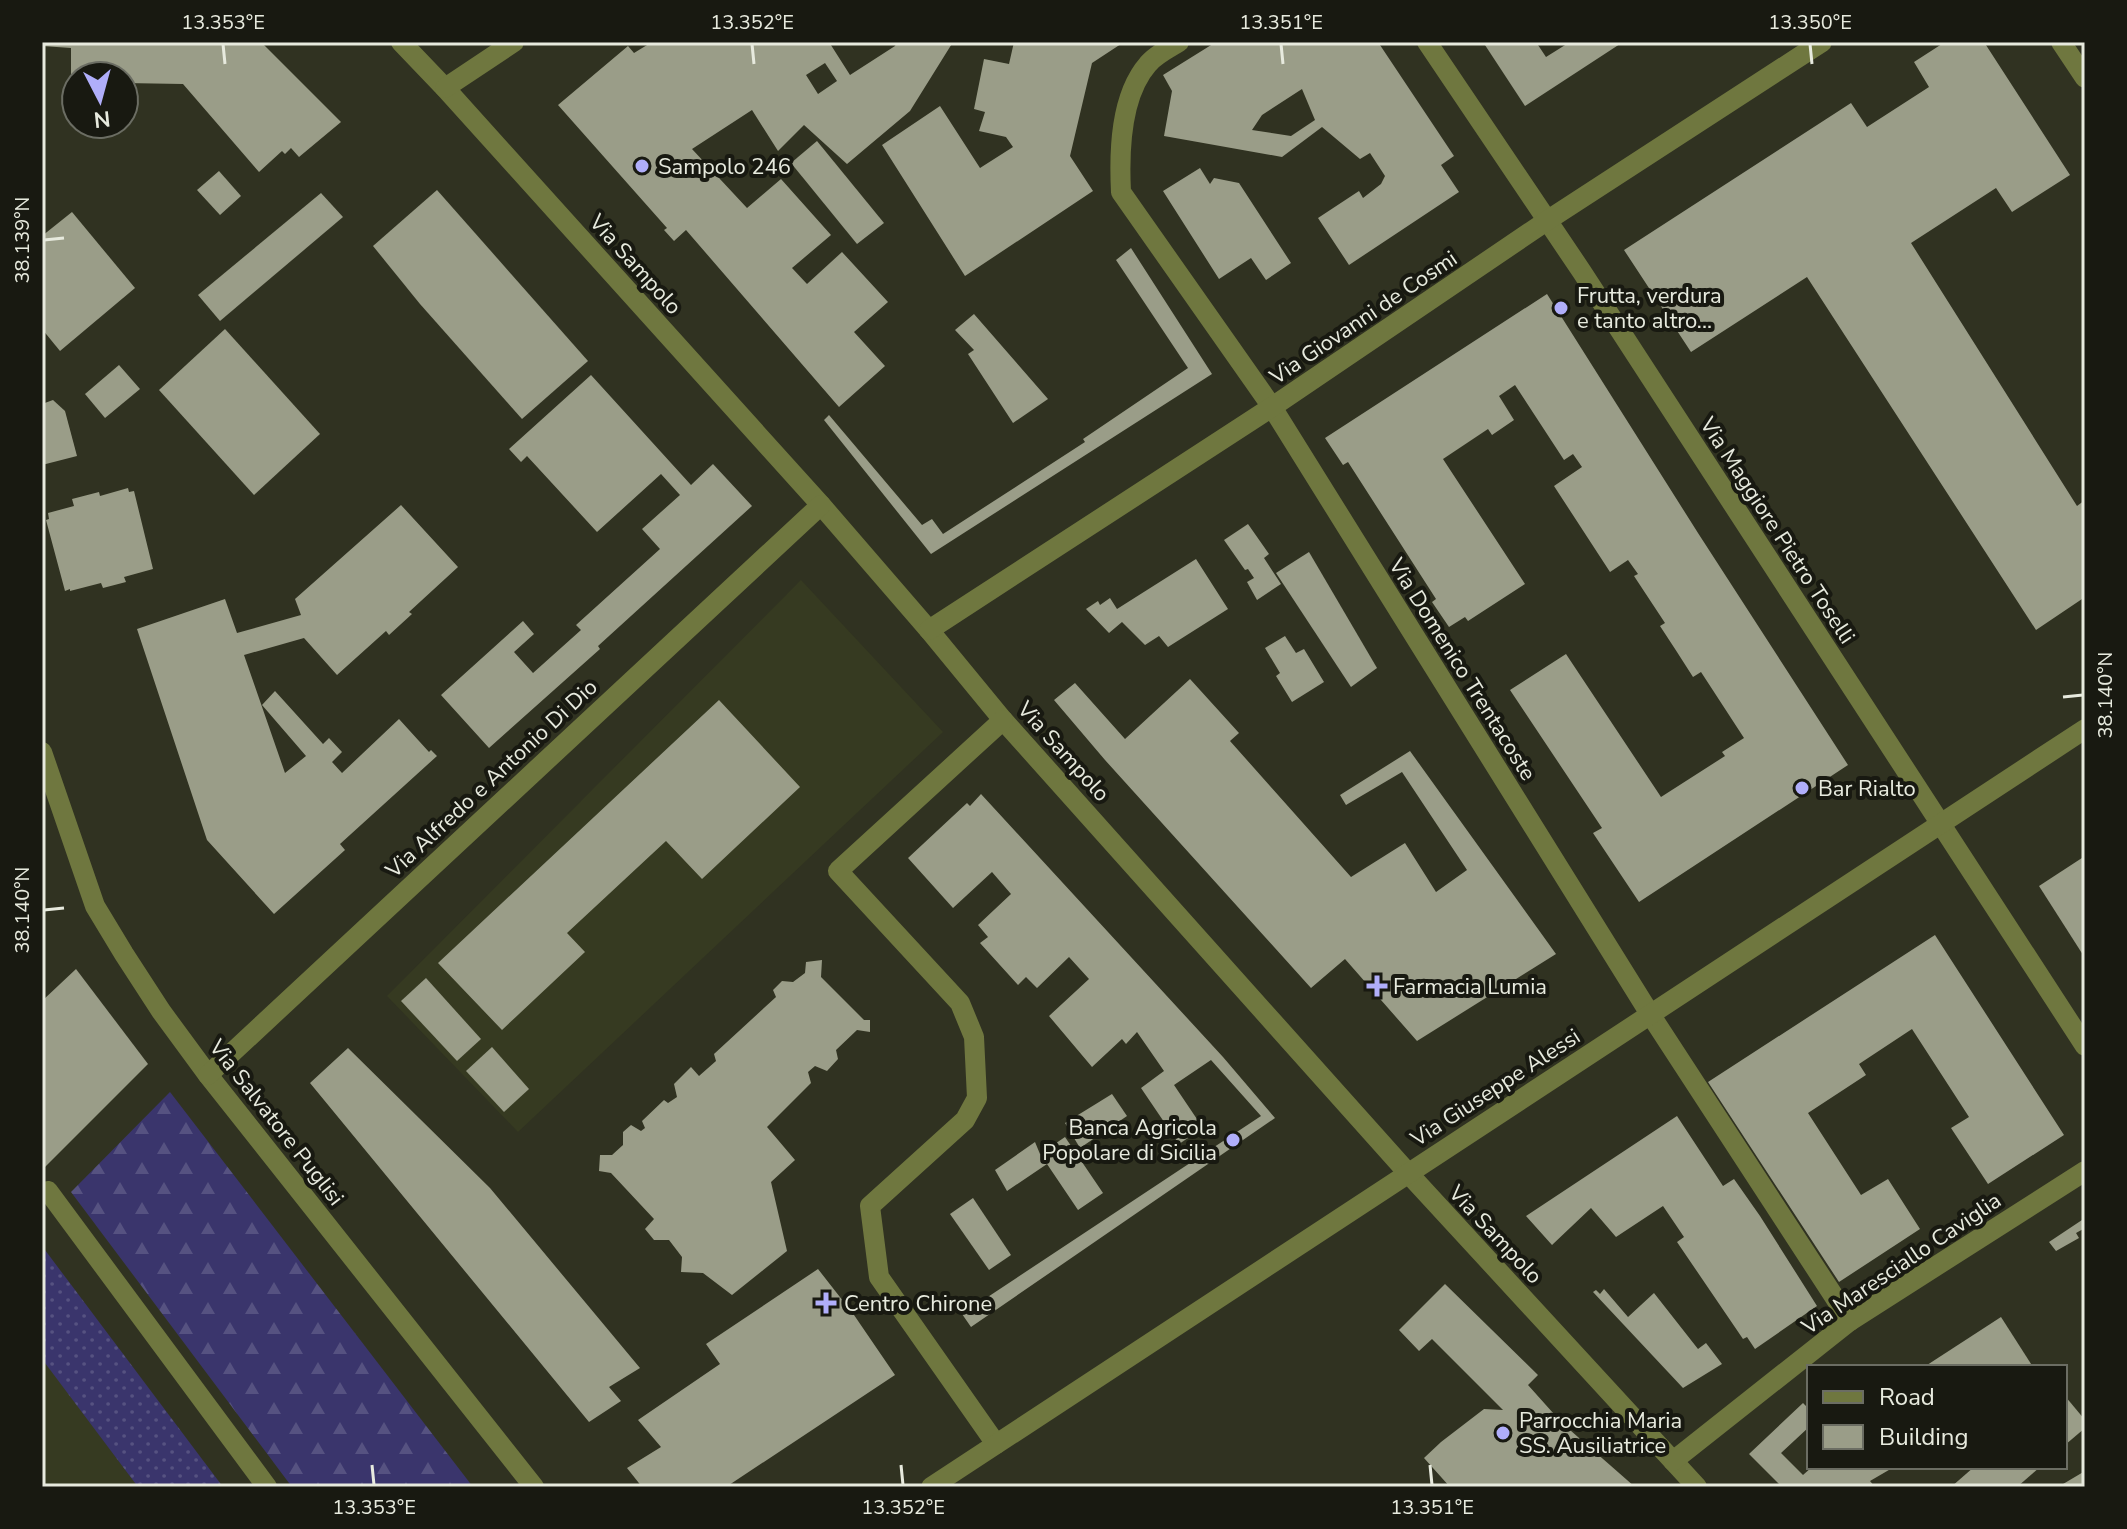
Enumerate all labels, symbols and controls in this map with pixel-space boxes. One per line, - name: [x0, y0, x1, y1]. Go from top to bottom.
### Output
- text: 13.353°E: [181, 9, 265, 36]
- text: 13.352°E: [710, 9, 794, 36]
- text: 13.351°E: [1239, 9, 1323, 36]
- text: 13.350°E: [1768, 9, 1852, 36]
- north arrow: [60, 60, 140, 140]
- text: N: [92, 103, 112, 135]
- place label: Sampolo 246: [658, 152, 791, 182]
- marker: Sampolo 246: [633, 157, 651, 175]
- text: 38.139°N: [9, 197, 36, 283]
- street label: Via Sampolo: [582, 207, 688, 321]
- street label: Via Giovanni de Cosmi: [1263, 244, 1463, 392]
- place label: Frutta, verdura e tanto altro...: [1577, 281, 1722, 336]
- marker: Frutta, verdura e tanto altro...: [1552, 299, 1570, 317]
- street label: Via Maggiore Pietro Toselli: [1692, 411, 1862, 650]
- street label: Via Domenico Trentacoste: [1381, 552, 1543, 786]
- text: 38.140°N: [2092, 652, 2119, 738]
- street label: Via Alfredo e Antonio Di Dio: [379, 672, 604, 886]
- street label: Via Sampolo: [1010, 694, 1116, 808]
- place label: Bar Rialto: [1818, 774, 1916, 804]
- marker: Bar Rialto: [1793, 779, 1811, 797]
- text: 38.140°N: [9, 867, 36, 953]
- place label: Farmacia Lumia: [1393, 972, 1547, 1002]
- marker: Farmacia Lumia: [1368, 977, 1386, 995]
- street label: Via Giuseppe Alessi: [1404, 1022, 1586, 1155]
- street label: Via Salvatore Puglisi: [201, 1033, 351, 1212]
- place label: Banca Agricola Popolare di Sicilia: [1042, 1113, 1217, 1168]
- marker: Banca Agricola Popolare di Sicilia: [1224, 1131, 1242, 1149]
- street label: Via Sampolo: [1441, 1178, 1549, 1291]
- street label: Via Maresciallo Caviglia: [1795, 1186, 2007, 1342]
- place label: Centro Chirone: [844, 1289, 992, 1319]
- marker: Centro Chirone: [815, 1292, 837, 1314]
- legend: [1807, 1365, 2067, 1469]
- text: Road: [1879, 1381, 1935, 1413]
- place label: Parrocchia Maria SS. Ausiliatrice: [1519, 1406, 1682, 1461]
- text: Building: [1879, 1421, 1969, 1453]
- marker: Parrocchia Maria SS. Ausiliatrice: [1494, 1424, 1512, 1442]
- text: 13.353°E: [332, 1494, 416, 1521]
- text: 13.352°E: [861, 1494, 945, 1521]
- text: 13.351°E: [1390, 1494, 1474, 1521]

